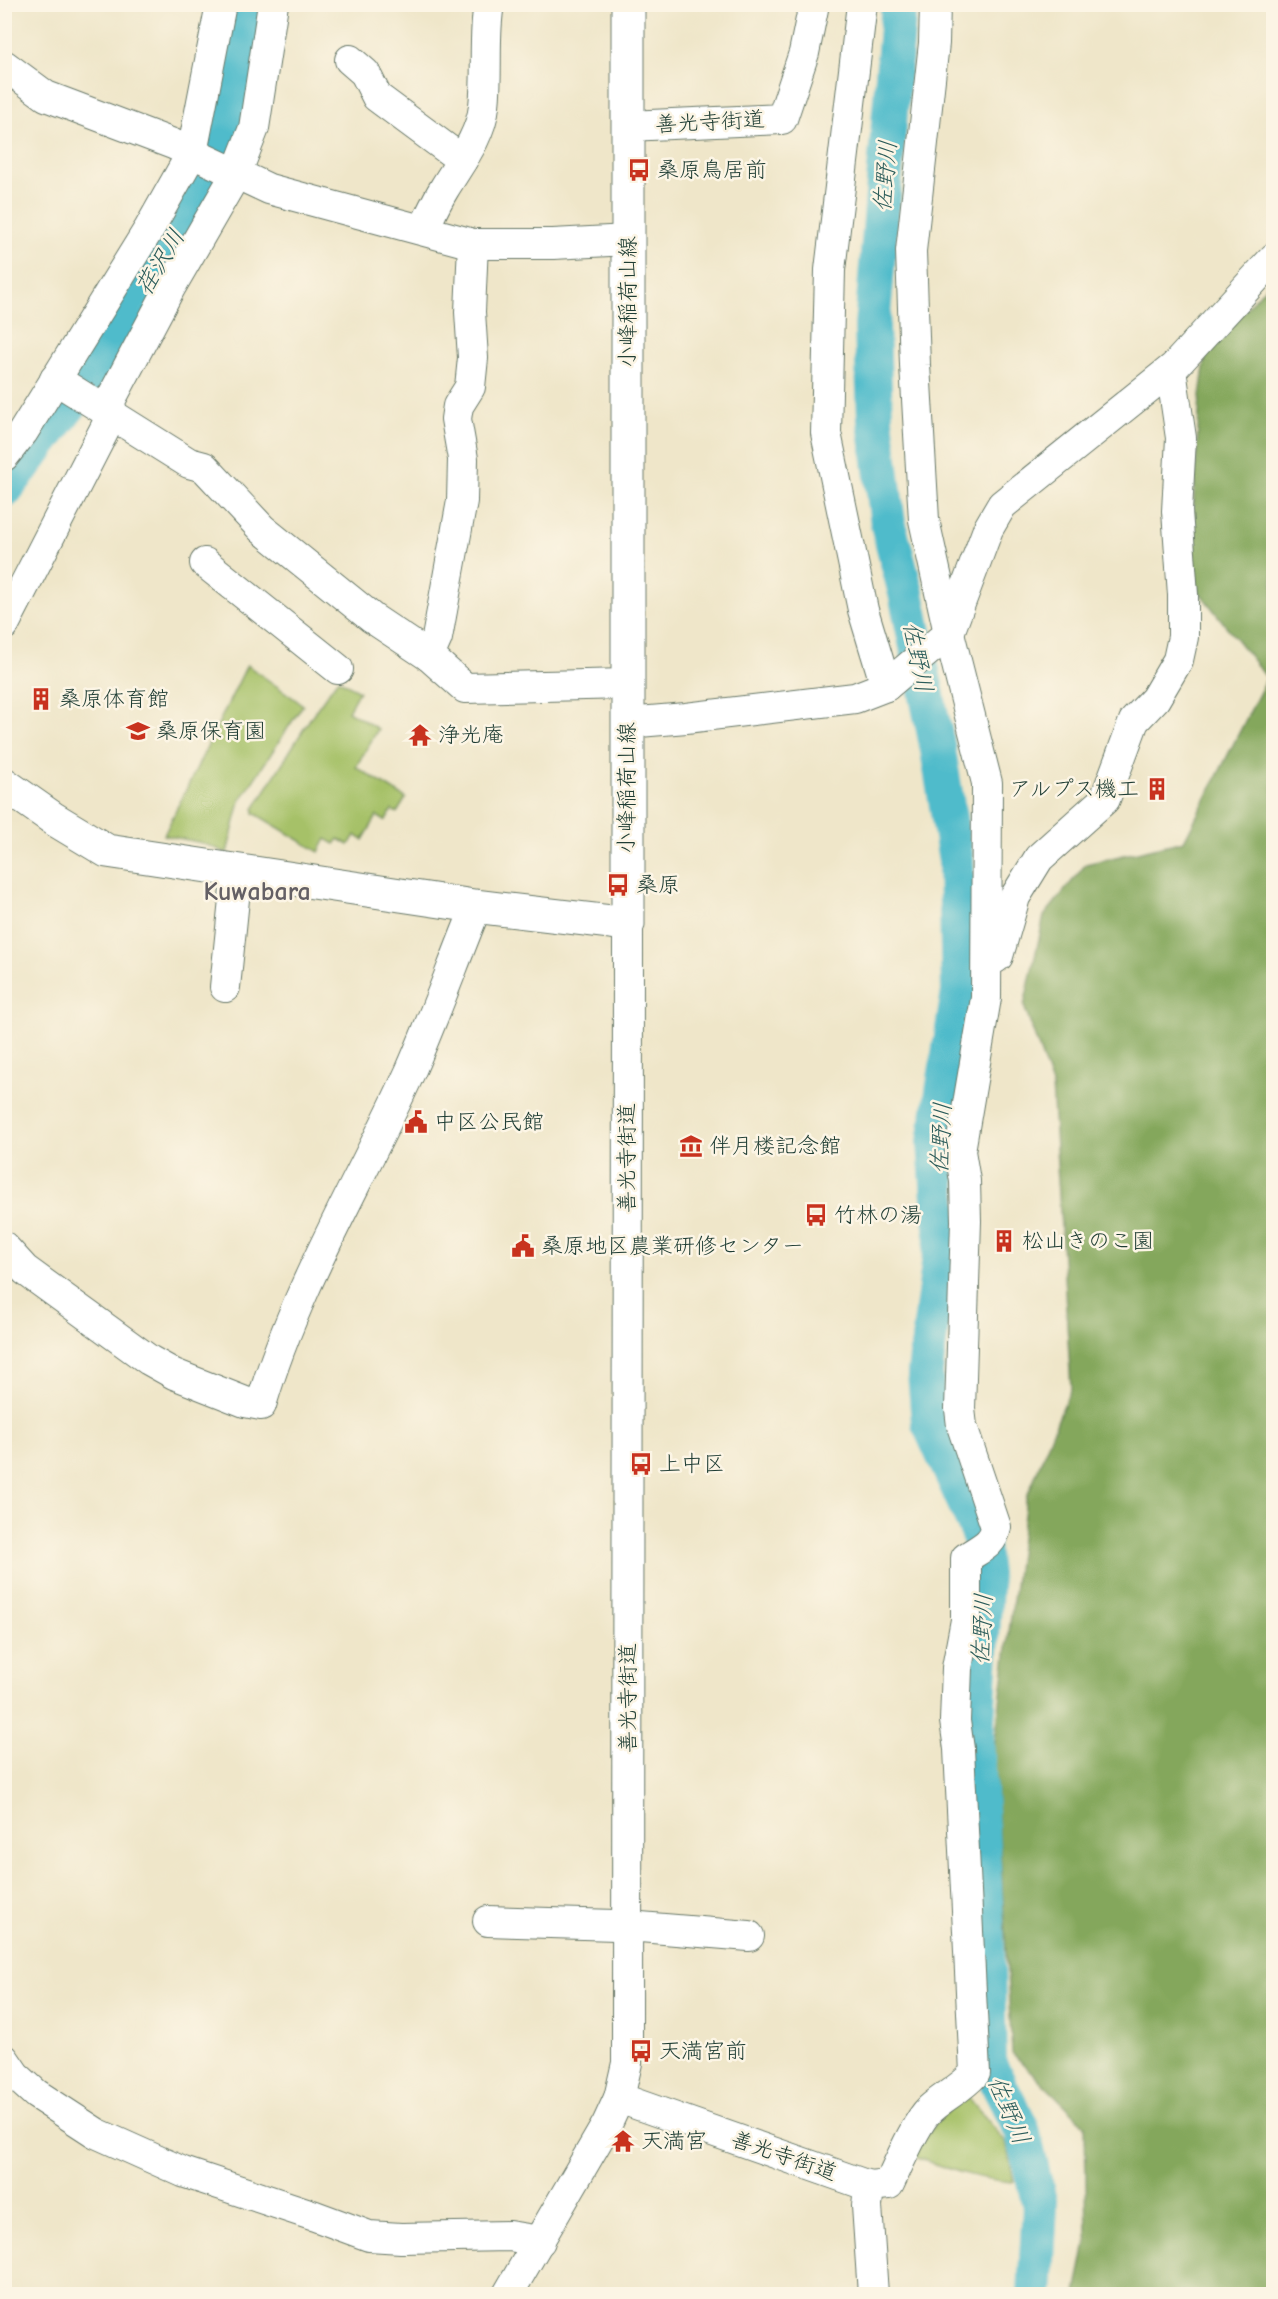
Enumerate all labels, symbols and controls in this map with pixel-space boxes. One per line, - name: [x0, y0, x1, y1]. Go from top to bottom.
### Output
- street label: 善光寺街道: [654, 106, 766, 138]
- water label: 佐野川: [868, 139, 902, 213]
- bus stop icon: 桑原鳥居前: [626, 157, 652, 183]
- place label: 桑原鳥居前: [657, 157, 767, 183]
- water label: 荏沢川: [129, 224, 191, 300]
- street label: 小峰稲荷山線: [615, 236, 641, 368]
- water label: 佐野川: [897, 619, 939, 695]
- building icon: 桑原体育館: [28, 686, 54, 712]
- place label: 桑原体育館: [59, 686, 169, 712]
- school or university icon: 桑原保育園: [125, 718, 151, 744]
- place label: 桑原保育園: [156, 718, 266, 744]
- temple icon: 浄光庵: [407, 722, 433, 748]
- place label: 浄光庵: [438, 722, 504, 748]
- street label: 小峰稲荷山線: [614, 722, 640, 854]
- place label: アルプス機工: [1009, 776, 1139, 802]
- building icon: アルプス機工: [1144, 776, 1170, 802]
- bus stop icon: 桑原: [605, 872, 631, 898]
- place label: 桑原: [636, 872, 680, 898]
- district label: Kuwabara: [203, 877, 311, 907]
- water label: 佐野川: [925, 1101, 957, 1175]
- street label: 善光寺街道: [614, 1103, 640, 1213]
- public building icon: 中区公民館: [403, 1109, 429, 1135]
- place label: 中区公民館: [434, 1109, 544, 1135]
- museum icon: 伴月楼記念館: [678, 1133, 704, 1159]
- place label: 伴月楼記念館: [709, 1133, 841, 1159]
- bus stop icon: 竹林の湯: [803, 1202, 829, 1228]
- place label: 竹林の湯: [834, 1202, 922, 1228]
- building icon: 松山きのこ園: [991, 1228, 1017, 1254]
- place label: 松山きのこ園: [1022, 1228, 1154, 1254]
- public building icon: 桑原地区農業研修センター: [510, 1233, 536, 1259]
- place label: 桑原地区農業研修センター: [541, 1233, 804, 1259]
- bus stop icon: 上中区: [628, 1451, 654, 1477]
- place label: 上中区: [659, 1451, 725, 1477]
- water label: 佐野川: [966, 1592, 998, 1666]
- street label: 善光寺街道: [615, 1643, 641, 1753]
- bus stop icon: 天満宮前: [628, 2038, 654, 2064]
- place label: 天満宮前: [659, 2038, 747, 2064]
- water label: 佐野川: [982, 2071, 1036, 2149]
- street label: 善光寺街道: [728, 2126, 840, 2186]
- temple icon: 天満宮: [610, 2128, 636, 2154]
- place label: 天満宮: [641, 2128, 707, 2154]

